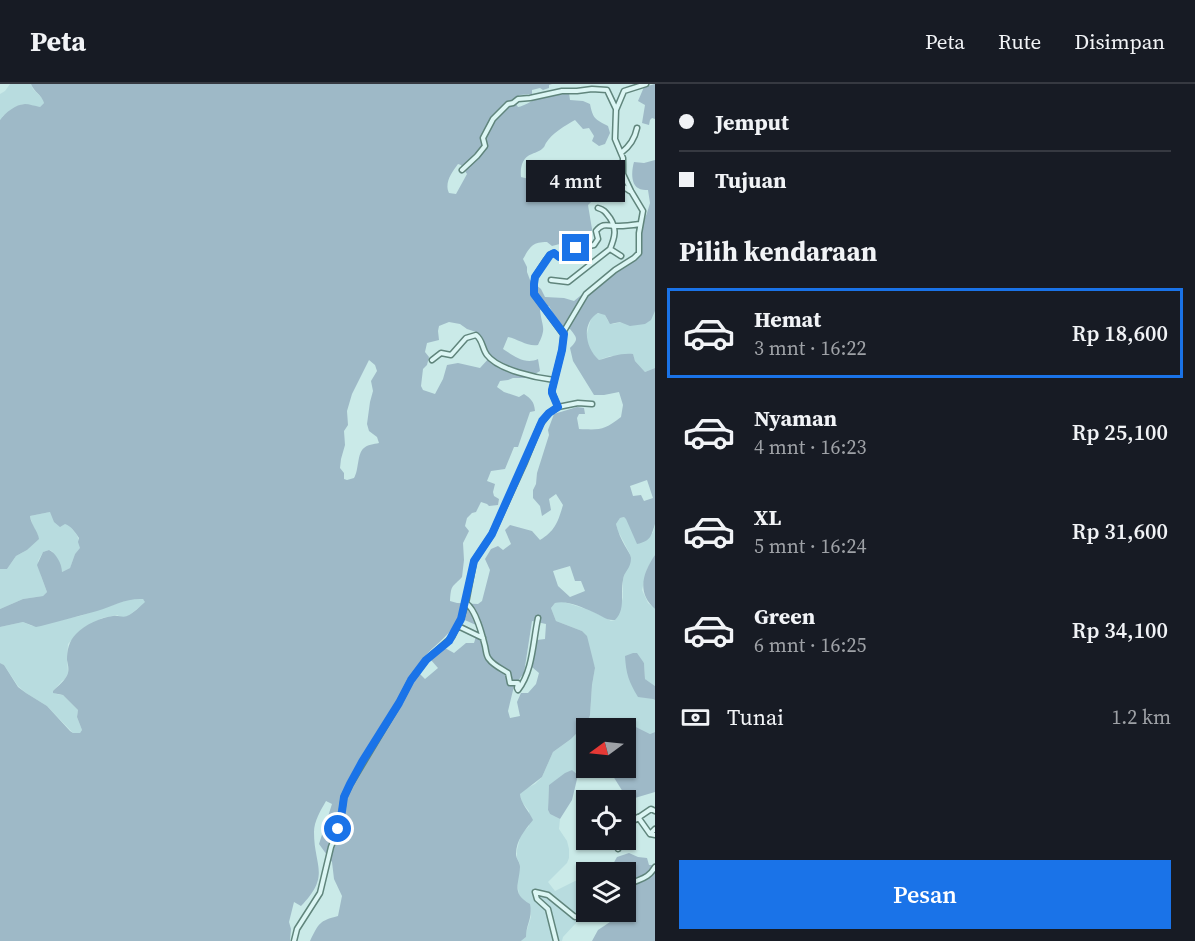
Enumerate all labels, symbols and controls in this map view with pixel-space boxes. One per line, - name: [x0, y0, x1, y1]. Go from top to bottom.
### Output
- text: Peta: [30, 22, 86, 60]
- text: Peta: [925, 27, 965, 56]
- text: Rute: [998, 27, 1041, 56]
- text: Disimpan: [1074, 27, 1165, 56]
- text: Jemput: [715, 107, 789, 137]
- callout: 4 mnt: [526, 161, 626, 203]
- text: Tujuan: [715, 165, 787, 195]
- text: 4 mnt: [550, 167, 601, 195]
- text: Pilih kendaraan: [679, 233, 877, 270]
- route end: [562, 234, 589, 261]
- text: Hemat: [754, 304, 821, 334]
- icon: car: [682, 306, 736, 360]
- text: Rp 18,600: [1072, 318, 1168, 348]
- text: 3 mnt · 16:22: [754, 334, 867, 362]
- text: Nyaman: [754, 403, 837, 433]
- icon: car: [682, 405, 736, 459]
- text: Rp 25,100: [1072, 417, 1168, 447]
- text: 4 mnt · 16:23: [754, 433, 867, 461]
- text: XL: [754, 502, 781, 532]
- icon: car: [682, 504, 736, 558]
- text: Rp 31,600: [1072, 516, 1168, 546]
- text: 5 mnt · 16:24: [754, 532, 867, 560]
- text: Green: [754, 601, 815, 631]
- icon: car: [682, 603, 736, 657]
- text: Rp 34,100: [1072, 615, 1168, 645]
- text: 6 mnt · 16:25: [754, 631, 867, 659]
- icon: cash: [679, 701, 712, 734]
- text: Tunai: [727, 702, 784, 732]
- text: 1.2 km: [1111, 703, 1171, 731]
- north arrow: [576, 718, 636, 778]
- map controls: [576, 718, 636, 922]
- button: locate: [576, 790, 636, 850]
- route start: [324, 815, 351, 842]
- button: Pesan: [679, 860, 1171, 929]
- button: layers: [576, 862, 636, 922]

